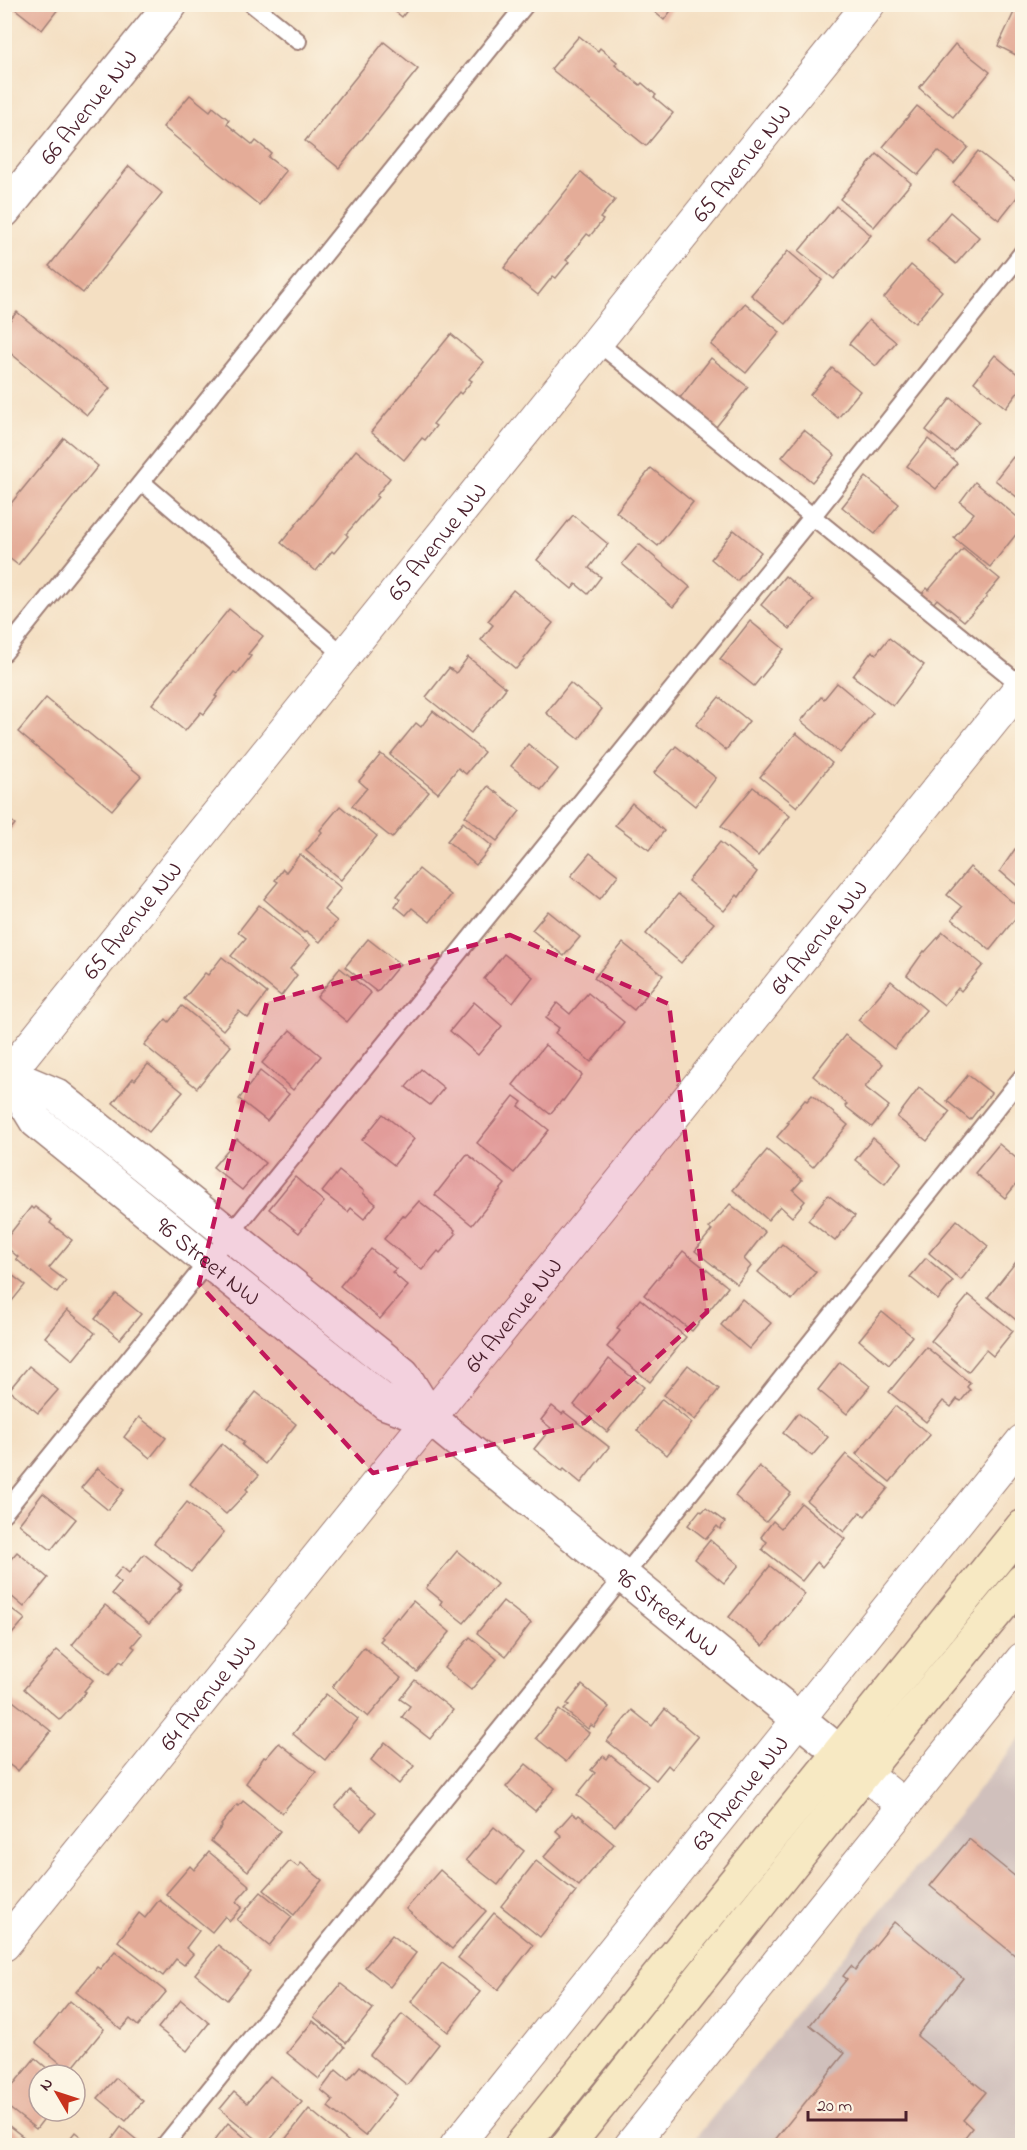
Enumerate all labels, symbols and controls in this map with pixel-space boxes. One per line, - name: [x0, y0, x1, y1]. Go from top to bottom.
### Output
- street label: 66 Avenue NW: [33, 43, 148, 174]
- street label: 65 Avenue NW: [685, 98, 802, 231]
- street label: 65 Avenue NW: [380, 476, 497, 610]
- street label: 65 Avenue NW: [75, 855, 192, 988]
- street label: 64 Avenue NW: [763, 873, 878, 1004]
- street label: 96 Street NW: [147, 1210, 267, 1316]
- street label: 64 Avenue NW: [458, 1251, 572, 1382]
- street label: 96 Street NW: [606, 1561, 725, 1667]
- street label: 64 Avenue NW: [152, 1629, 267, 1760]
- street label: 63 Avenue NW: [684, 1729, 799, 1860]
- north arrow: [27, 2063, 87, 2123]
- text: N: [34, 2073, 60, 2097]
- scale bar: [808, 2084, 906, 2122]
- text: 20 m: [817, 2094, 852, 2120]

